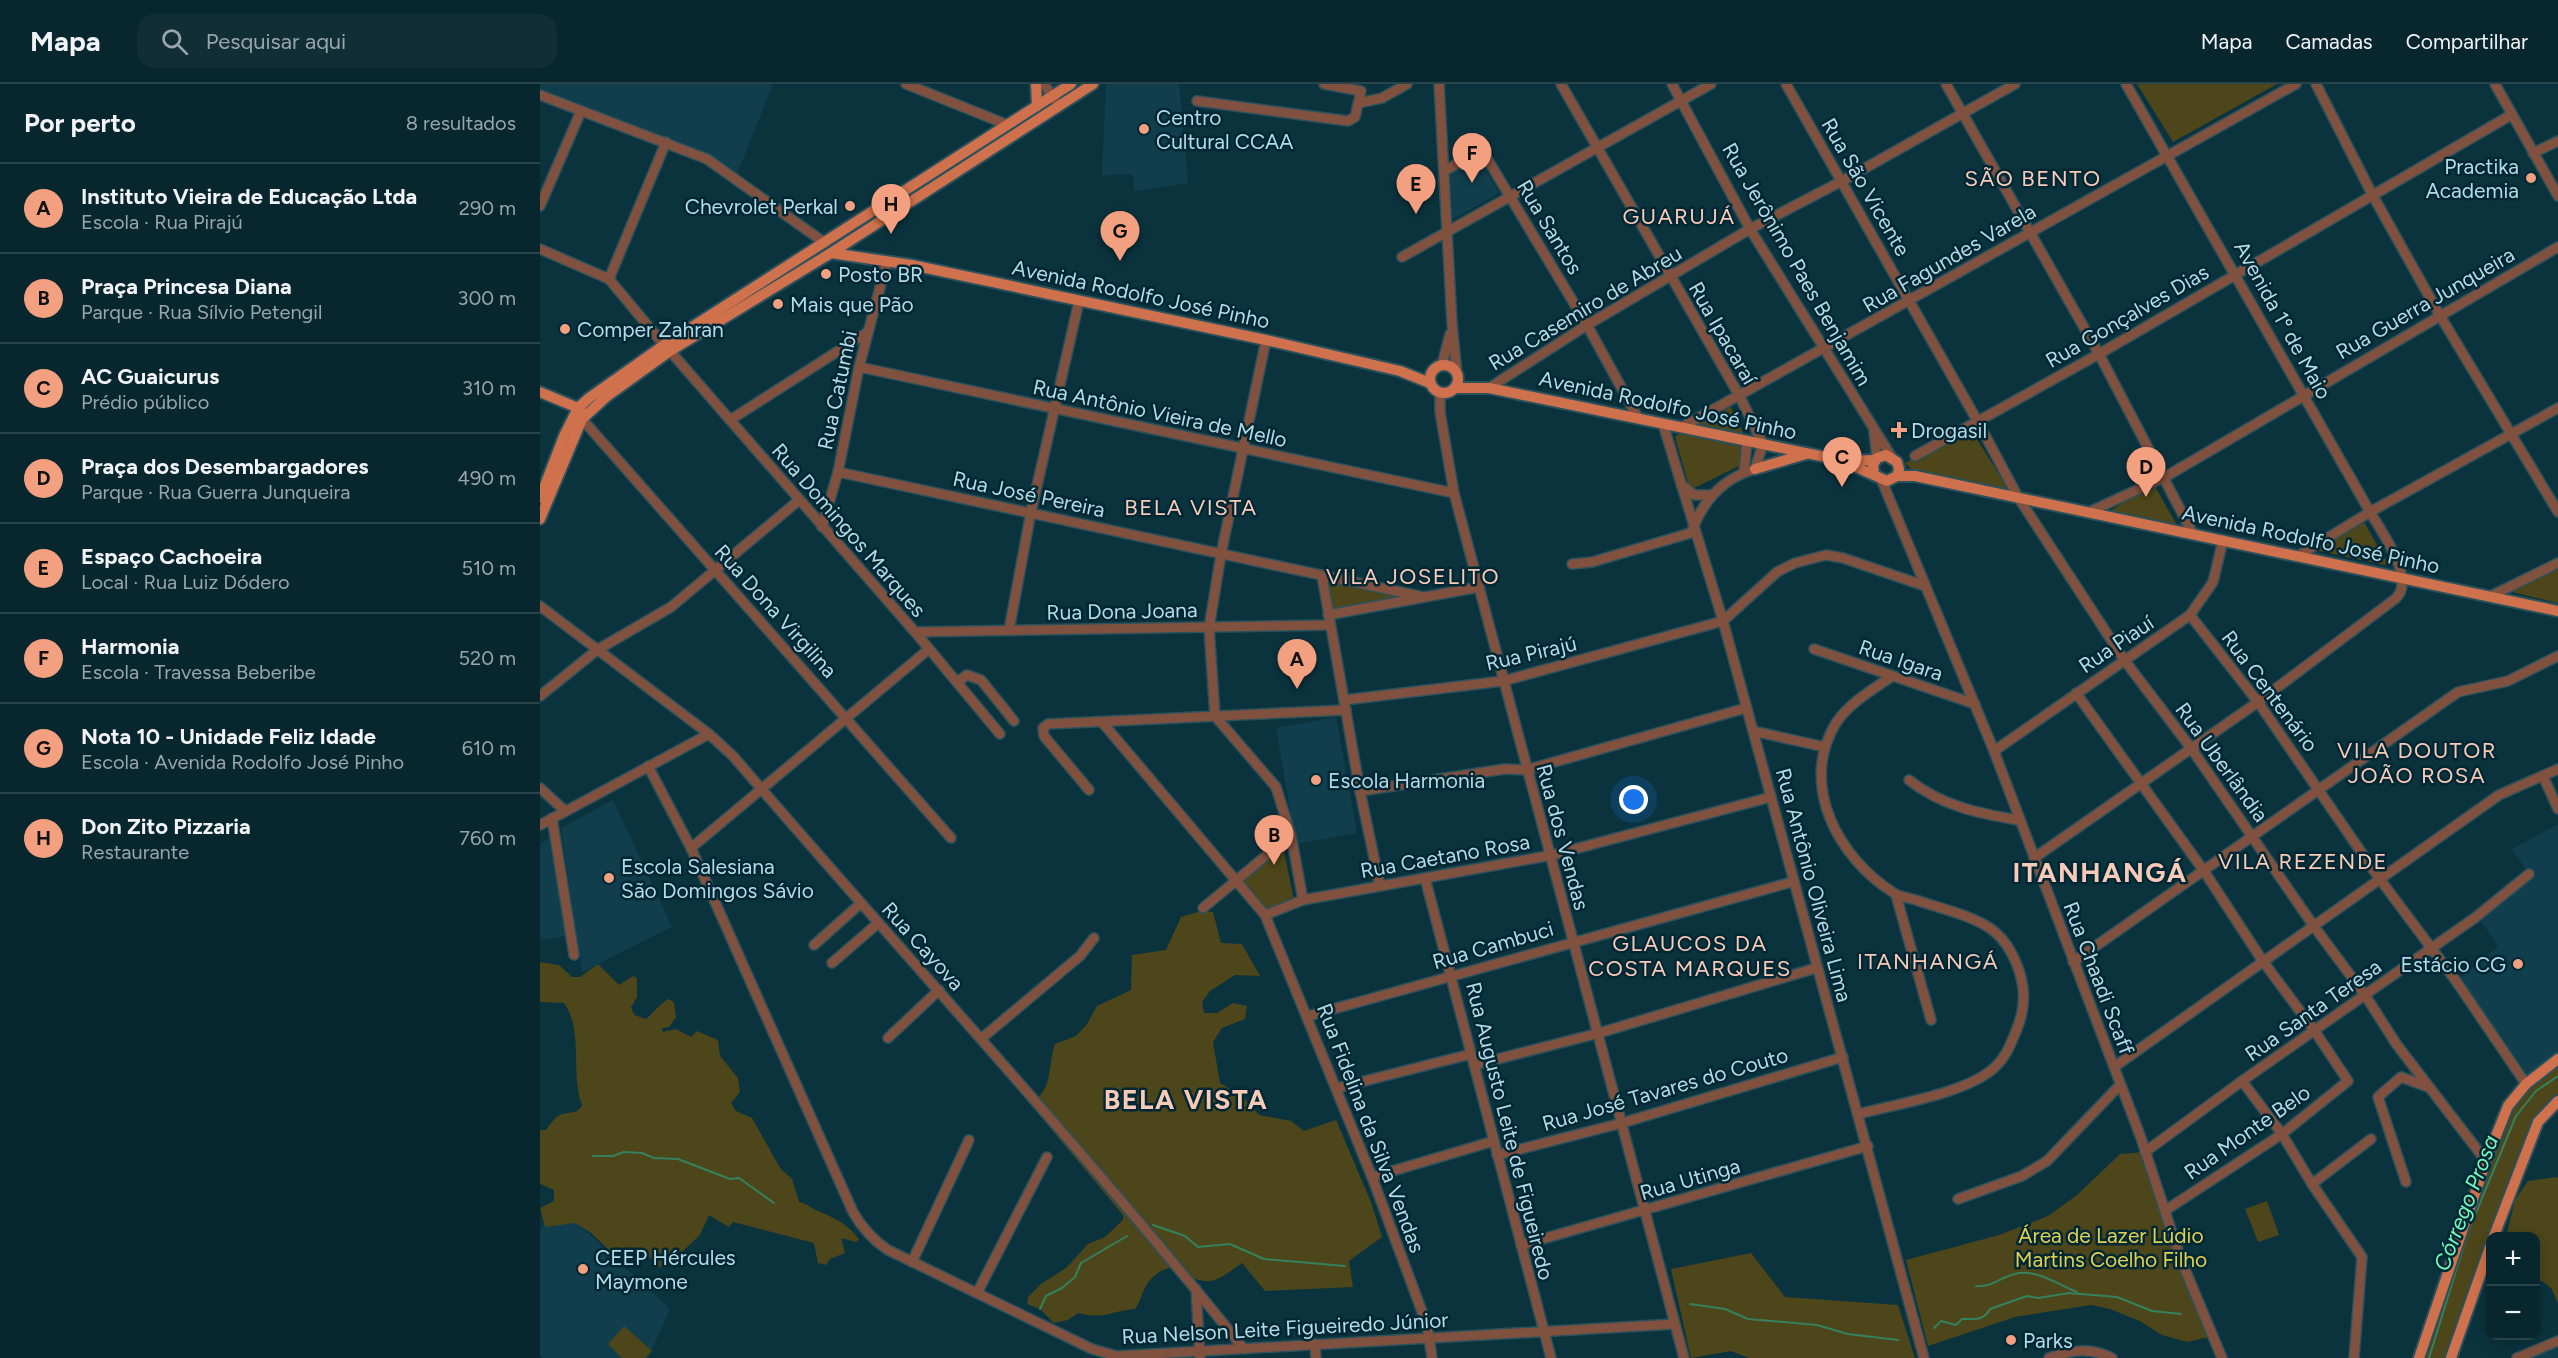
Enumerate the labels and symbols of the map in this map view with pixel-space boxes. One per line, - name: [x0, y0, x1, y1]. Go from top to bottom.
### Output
- place label: Centro Cultural CCAA: [1156, 105, 1293, 154]
- street label: Rua São Vicente: [1816, 114, 1916, 260]
- marker: Centro Cultural CCAA: [1137, 122, 1151, 136]
- pin: F: [1452, 134, 1492, 183]
- street label: Rua Jerônimo Paes Benjamim: [1717, 138, 1877, 390]
- place label: Practika Academia: [2426, 154, 2519, 203]
- pin: E: [1396, 164, 1436, 214]
- district label: SÃO BENTO: [1964, 165, 2102, 192]
- marker: Practika Academia: [2524, 171, 2538, 185]
- street label: Rua Santos: [1512, 175, 1588, 279]
- pin: H: [872, 184, 910, 234]
- place label: Chevrolet Perkal: [685, 194, 838, 219]
- street label: Rua Fagundes Varela: [1858, 198, 2040, 318]
- marker: Chevrolet Perkal: [843, 199, 857, 213]
- district label: GUARUJÁ: [1622, 203, 1736, 230]
- pin: G: [1100, 212, 1140, 261]
- street label: Avenida 1º de Maio: [2229, 237, 2337, 403]
- street label: Rua Casemiro de Abreu: [1484, 240, 1686, 376]
- street label: Rua Guerra Junqueira: [2331, 242, 2519, 364]
- street label: Avenida Rodolfo José Pinho: [1010, 254, 1272, 334]
- street label: Rua Gonçalves Dias: [2041, 259, 2213, 373]
- place label: Posto BR: [838, 262, 923, 287]
- marker: Posto BR: [819, 267, 833, 281]
- street label: Rua Ipacaraí: [1684, 277, 1763, 390]
- place label: Mais que Pão: [790, 292, 914, 317]
- marker: Mais que Pão: [771, 297, 785, 311]
- place label: Comper Zahran: [577, 317, 724, 342]
- marker: Comper Zahran: [558, 322, 572, 336]
- street label: Rua Catumbi: [812, 328, 862, 452]
- street label: Avenida Rodolfo José Pinho: [1537, 365, 1799, 445]
- street label: Rua Antônio Vieira de Mello: [1031, 374, 1289, 452]
- place label: Drogasil: [1911, 418, 1987, 443]
- marker: Drogasil: [1892, 423, 1906, 437]
- street label: Rua Domingos Marques: [767, 438, 931, 622]
- pin: C: [1822, 438, 1862, 487]
- pin: D: [2126, 448, 2166, 497]
- street label: Rua José Pereira: [951, 466, 1107, 522]
- district label: BELA VISTA: [1124, 494, 1258, 521]
- street label: Avenida Rodolfo José Pinho: [2180, 499, 2442, 579]
- street label: Rua Dona Virgilina: [710, 539, 842, 683]
- district label: VILA JOSELITO: [1326, 563, 1500, 590]
- street label: Rua Dona Joana: [1046, 597, 1198, 625]
- street label: Rua Piauí: [2074, 609, 2159, 678]
- street label: Rua Centenário: [2216, 626, 2324, 756]
- street label: Rua Pirajú: [1483, 630, 1579, 676]
- street label: Rua Igara: [1856, 634, 1946, 686]
- pin: A: [1278, 640, 1317, 689]
- street label: Rua Uberlândia: [2170, 697, 2274, 827]
- district label: VILA DOUTOR JOÃO ROSA: [2337, 737, 2497, 789]
- street label: Rua dos Vendas: [1532, 761, 1594, 913]
- street label: Rua Antônio Oliveira Lima: [1771, 765, 1857, 1005]
- place label: Escola Harmonia: [1328, 768, 1485, 793]
- marker: Escola Harmonia: [1309, 773, 1323, 787]
- your location: [1619, 785, 1648, 814]
- pin: B: [1254, 816, 1294, 865]
- street label: Rua Caetano Rosa: [1358, 829, 1532, 883]
- district label: VILA REZENDE: [2218, 848, 2388, 875]
- place label: Escola Salesiana São Domingos Sávio: [621, 854, 814, 903]
- district label: ITANHANGÁ: [2012, 856, 2188, 889]
- marker: Escola Salesiana São Domingos Sávio: [602, 871, 616, 885]
- street label: Rua Cayova: [877, 897, 969, 995]
- street label: Rua Chaadi Scaff: [2058, 898, 2140, 1058]
- street label: Rua Cambuci: [1430, 916, 1556, 974]
- district label: GLAUCOS DA COSTA MARQUES: [1588, 930, 1792, 982]
- district label: ITANHANGÁ: [1857, 948, 1999, 975]
- place label: Estácio CG: [2401, 952, 2506, 977]
- street label: Rua Santa Teresa: [2240, 954, 2386, 1066]
- marker: Estácio CG: [2511, 957, 2525, 971]
- street label: Rua Augusto Leite de Figueiredo: [1461, 979, 1559, 1283]
- street label: Rua Fidelina da Silva Vendas: [1312, 1000, 1430, 1256]
- street label: Rua José Tavares do Couto: [1539, 1042, 1791, 1136]
- street label: Rua Monte Belo: [2179, 1079, 2315, 1185]
- district label: BELA VISTA: [1104, 1083, 1268, 1116]
- water label: Córrego Prosa: [2428, 1131, 2504, 1275]
- street label: Rua Utinga: [1637, 1153, 1743, 1205]
- park label: Área de Lazer Lúdio Martins Coelho Filho: [2015, 1223, 2207, 1272]
- place label: CEEP Hércules Maymone: [595, 1245, 736, 1294]
- marker: CEEP Hércules Maymone: [576, 1262, 590, 1276]
- street label: Rua Nelson Leite Figueiredo Júnior: [1121, 1307, 1449, 1349]
- place label: Parks: [2023, 1328, 2073, 1353]
- marker: Parks: [2004, 1333, 2018, 1347]

